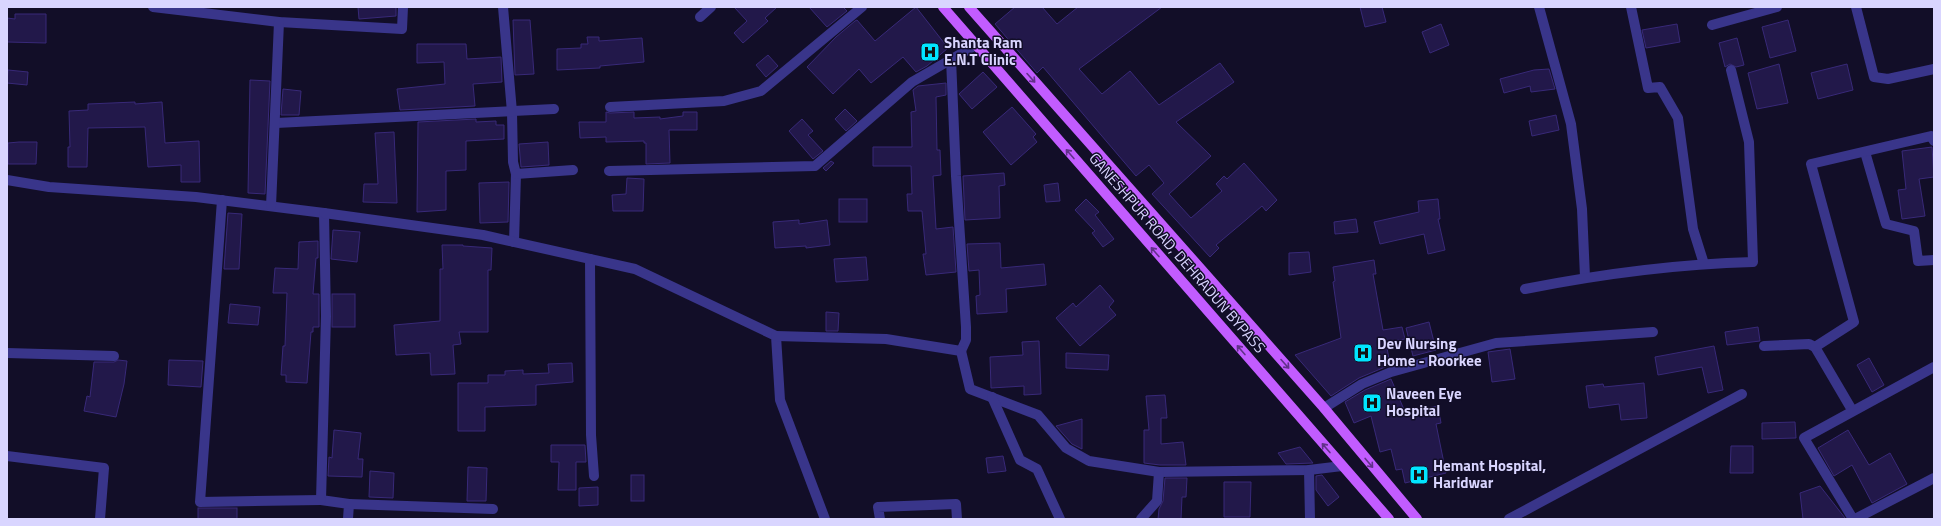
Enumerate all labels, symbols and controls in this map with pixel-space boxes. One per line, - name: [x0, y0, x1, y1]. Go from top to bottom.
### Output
- place label: Shanta Ram E.N.T Clinic: [944, 31, 1022, 71]
- hospital icon: Shanta Ram E.N.T Clinic: [919, 41, 941, 63]
- one-way arrow: [1027, 73, 1036, 83]
- street label: GANESHPUR ROAD, DEHRADUN BYPASS: [1084, 147, 1271, 358]
- one-way arrow: [1066, 148, 1075, 159]
- one-way arrow: [1151, 246, 1160, 257]
- place label: Dev Nursing Home - Roorkee: [1377, 332, 1482, 372]
- hospital icon: Dev Nursing Home - Roorkee: [1352, 342, 1374, 364]
- one-way arrow: [1236, 344, 1245, 355]
- one-way arrow: [1280, 359, 1289, 369]
- place label: Naveen Eye Hospital: [1386, 382, 1462, 422]
- hospital icon: Naveen Eye Hospital: [1361, 392, 1383, 414]
- one-way arrow: [1321, 443, 1331, 453]
- place label: Hemant Hospital, Haridwar: [1433, 454, 1546, 494]
- one-way arrow: [1365, 458, 1374, 468]
- hospital icon: Hemant Hospital, Haridwar: [1408, 464, 1430, 486]

